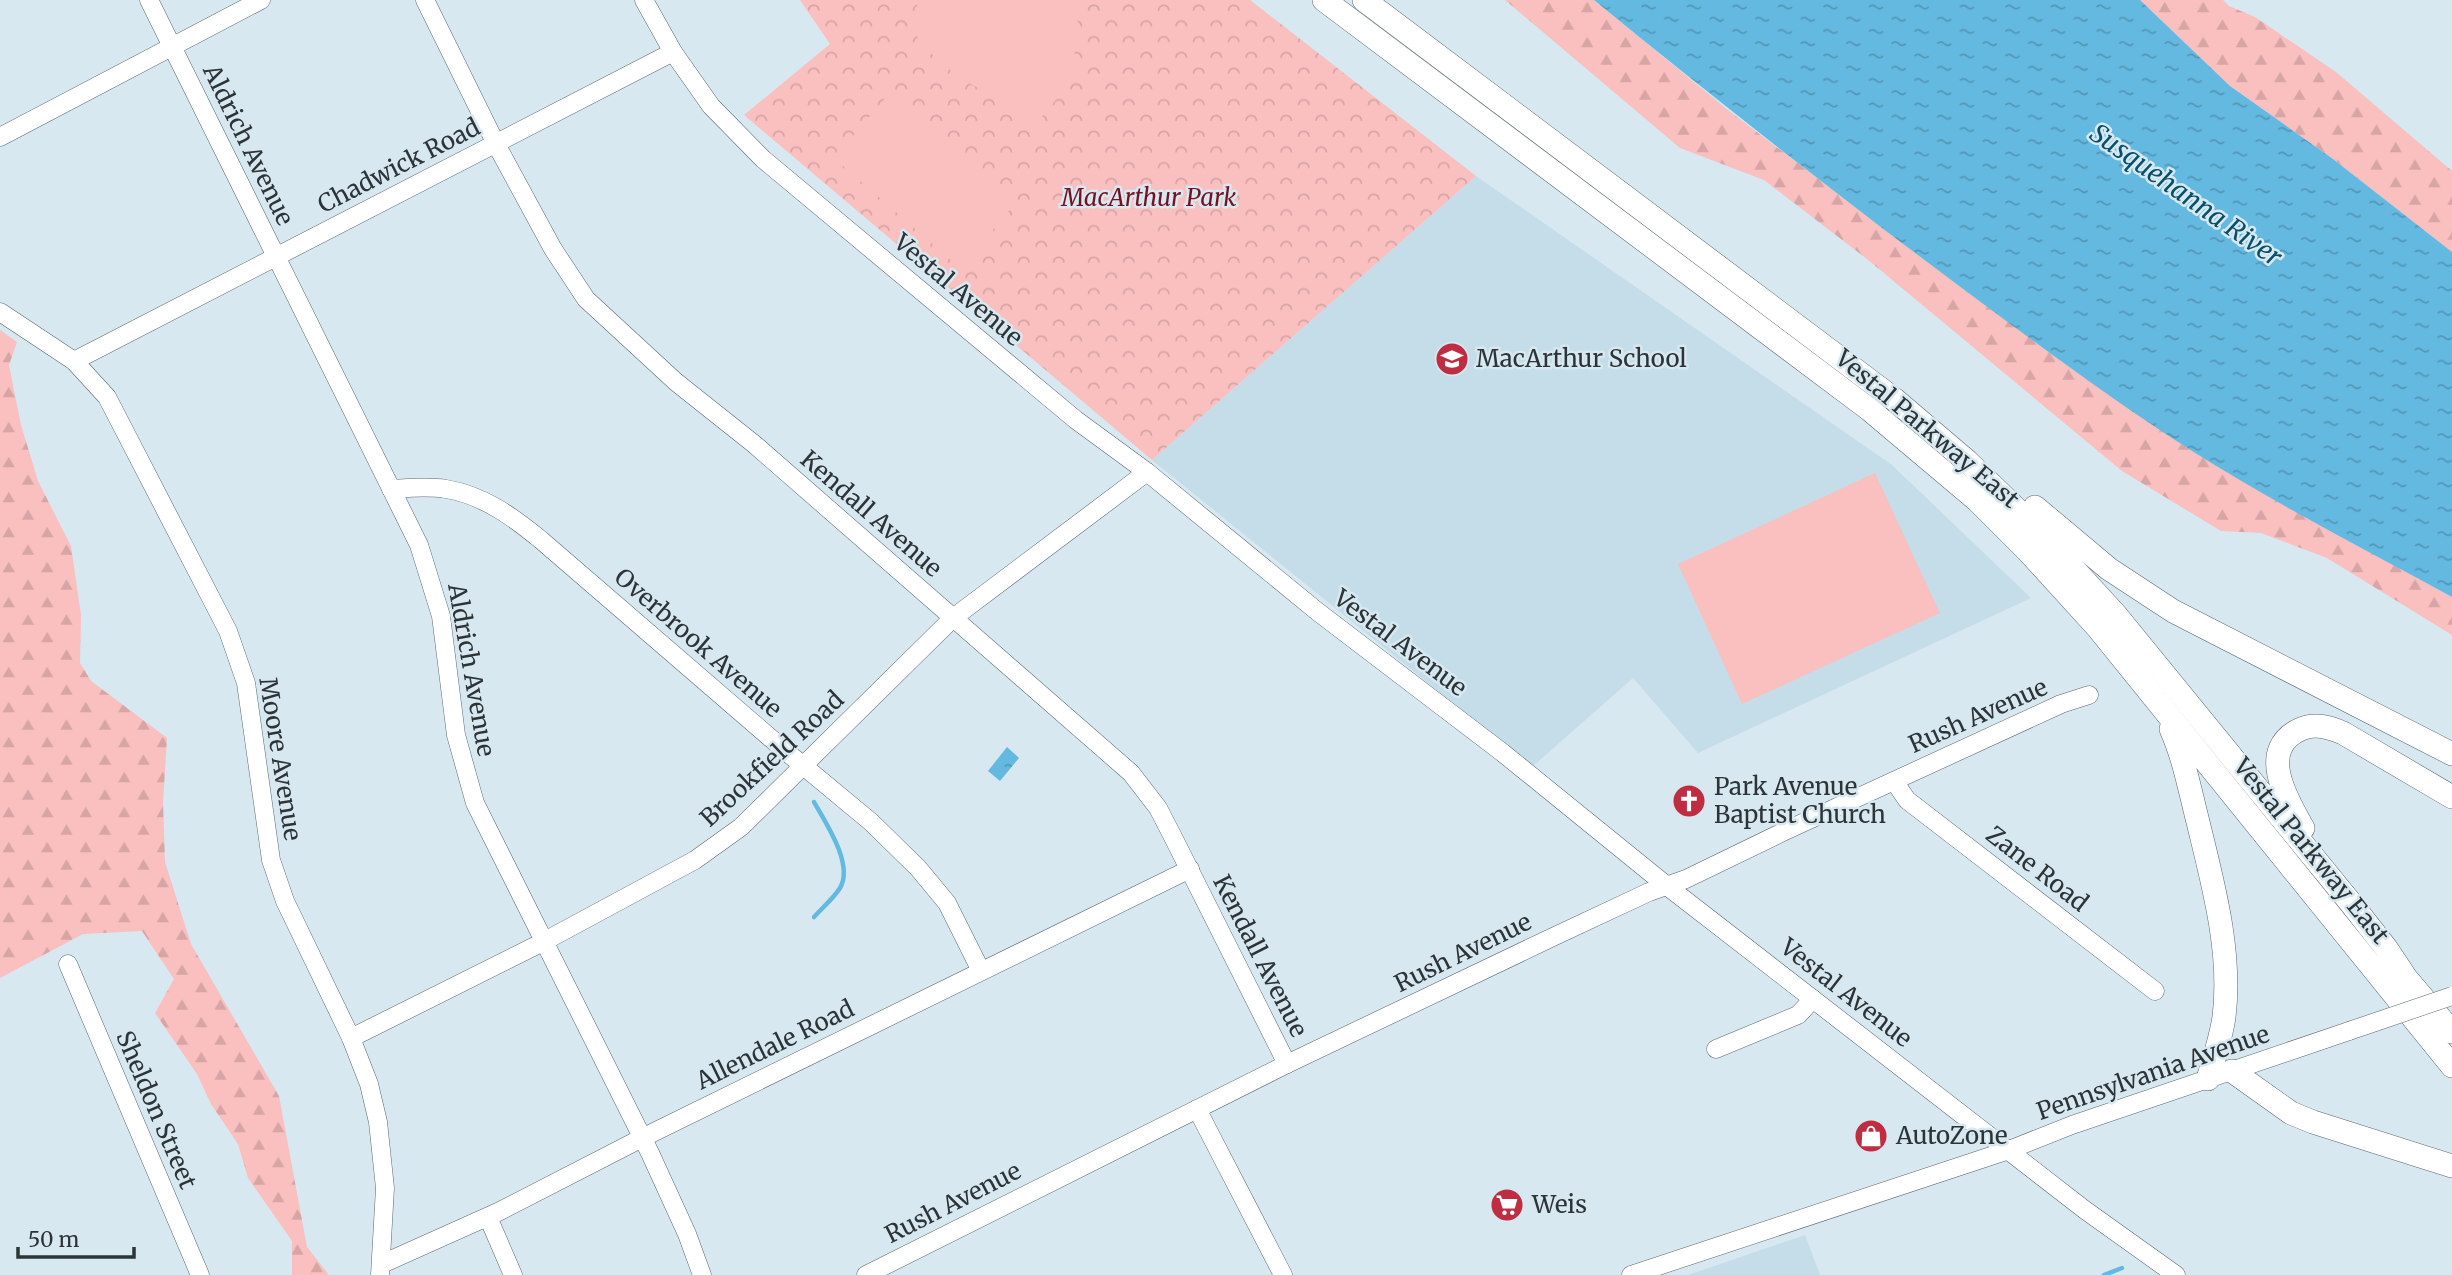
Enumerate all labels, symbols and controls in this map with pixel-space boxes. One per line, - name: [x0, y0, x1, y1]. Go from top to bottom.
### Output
- street label: Aldrich Avenue: [196, 58, 301, 230]
- street label: Chadwick Road: [312, 111, 485, 220]
- water label: Susquehanna River: [2084, 116, 2289, 273]
- park label: MacArthur Park: [1061, 182, 1236, 213]
- street label: Vestal Avenue: [887, 226, 1029, 353]
- school or university icon: MacArthur School: [1433, 340, 1471, 378]
- street label: Vestal Parkway East: [1828, 342, 2026, 515]
- place label: MacArthur School: [1476, 343, 1687, 374]
- street label: Kendall Avenue: [794, 444, 949, 584]
- street label: Overbrook Avenue: [608, 561, 789, 724]
- street label: Aldrich Avenue: [441, 580, 502, 759]
- street label: Vestal Avenue: [1327, 582, 1473, 703]
- street label: Rush Avenue: [1904, 671, 2052, 760]
- street label: Moore Avenue: [252, 675, 309, 843]
- street label: Brookfield Road: [693, 684, 850, 833]
- street label: Vestal Parkway East: [2226, 751, 2396, 951]
- place label: Park Avenue Baptist Church: [1714, 771, 1886, 830]
- church icon: Park Avenue Baptist Church: [1670, 782, 1708, 820]
- street label: Zane Road: [1980, 819, 2095, 918]
- street label: Kendall Avenue: [1206, 870, 1315, 1042]
- street label: Rush Avenue: [1389, 906, 1536, 999]
- street label: Vestal Avenue: [1773, 931, 1919, 1054]
- street label: Allendale Road: [690, 993, 859, 1097]
- street label: Pennsylvania Avenue: [2032, 1018, 2273, 1127]
- street label: Sheldon Street: [109, 1026, 204, 1194]
- shop icon: AutoZone: [1852, 1117, 1890, 1155]
- place label: AutoZone: [1895, 1120, 2007, 1151]
- street label: Rush Avenue: [880, 1155, 1026, 1250]
- supermarket icon: Weis: [1488, 1186, 1526, 1224]
- place label: Weis: [1531, 1189, 1587, 1220]
- scale bar: [18, 1216, 133, 1260]
- text: 50 m: [28, 1226, 79, 1253]

